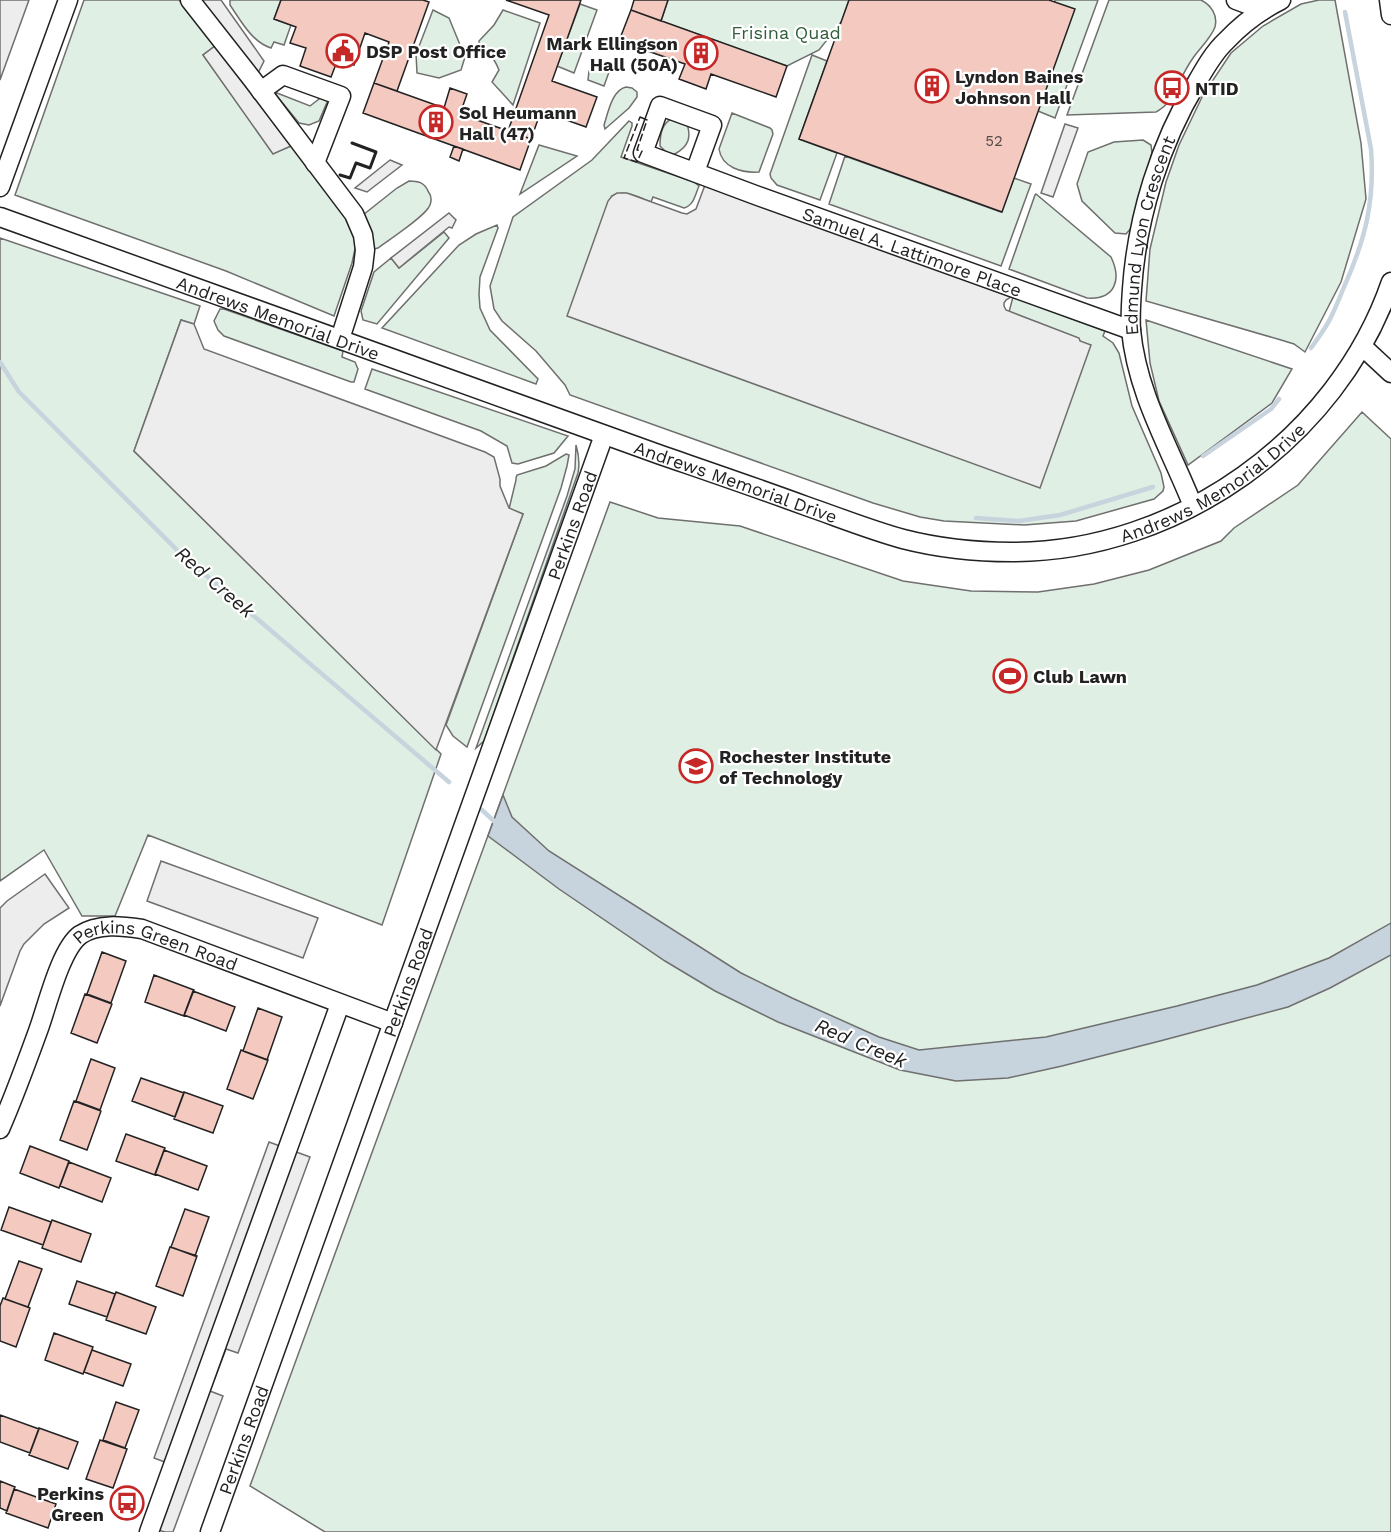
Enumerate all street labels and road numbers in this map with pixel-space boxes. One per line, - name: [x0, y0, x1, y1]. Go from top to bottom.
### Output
- street label: Edmund Lyon Crescent: [1120, 132, 1179, 336]
- street label: Samuel A. Lattimore Place: [800, 202, 1025, 300]
- street label: Andrews Memorial Drive: [174, 271, 382, 364]
- street label: Andrews Memorial Drive: [1118, 418, 1309, 546]
- street label: Andrews Memorial Drive: [632, 436, 840, 527]
- street label: Perkins Road: [542, 468, 601, 582]
- street label: Perkins Green Road: [68, 916, 241, 974]
- street label: Perkins Road: [378, 925, 437, 1040]
- street label: Perkins Road: [214, 1382, 272, 1497]

